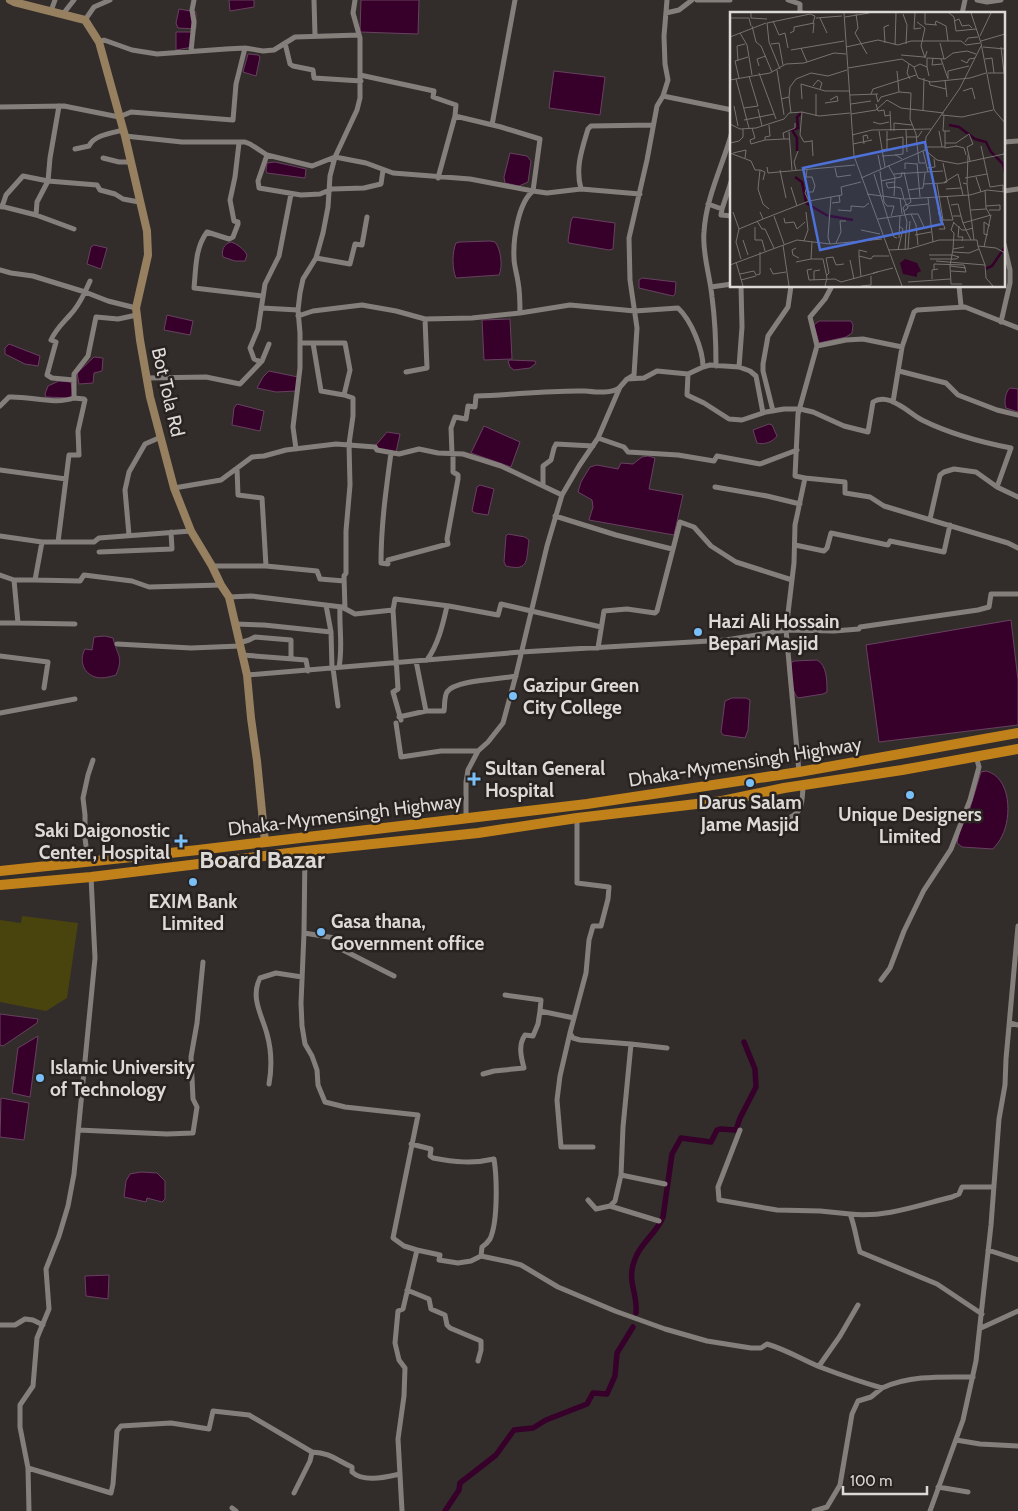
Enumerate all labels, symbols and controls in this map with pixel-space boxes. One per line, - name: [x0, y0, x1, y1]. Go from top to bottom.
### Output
- inset map: [730, 12, 1006, 288]
- street label: Bot Tola Rd: [147, 345, 189, 439]
- place label: Hazi Ali Hossain Bepari Masjid: [708, 610, 840, 655]
- marker: Hazi Ali Hossain Bepari Masjid: [692, 626, 704, 638]
- place label: Gazipur Green City College: [523, 674, 639, 719]
- marker: Gazipur Green City College: [507, 690, 519, 702]
- street label: Dhaka-Mymensingh Highway: [627, 732, 864, 792]
- place label: Sultan General Hospital: [485, 757, 605, 802]
- marker: Sultan General Hospital: [467, 772, 481, 786]
- marker: Darus Salam Jame Masjid: [744, 777, 756, 789]
- street label: Dhaka-Mymensingh Highway: [227, 789, 464, 841]
- marker: Unique Designers Limited: [904, 789, 916, 801]
- place label: Darus Salam Jame Masjid: [698, 791, 802, 836]
- place label: Unique Designers Limited: [838, 803, 982, 848]
- place label: Saki Daigonostic Center, Hospital: [35, 819, 170, 864]
- marker: Saki Daigonostic Center, Hospital: [174, 834, 188, 848]
- district label: Board Bazar: [199, 845, 325, 874]
- marker: EXIM Bank Limited: [187, 876, 199, 888]
- place label: EXIM Bank Limited: [148, 890, 238, 935]
- place label: Gasa thana, Government office: [331, 910, 484, 955]
- marker: Gasa thana, Government office: [315, 926, 327, 938]
- place label: Islamic University of Technology: [50, 1056, 195, 1101]
- marker: Islamic University of Technology: [34, 1072, 46, 1084]
- scale bar: [843, 1464, 927, 1496]
- text: 100 m: [850, 1472, 892, 1490]

